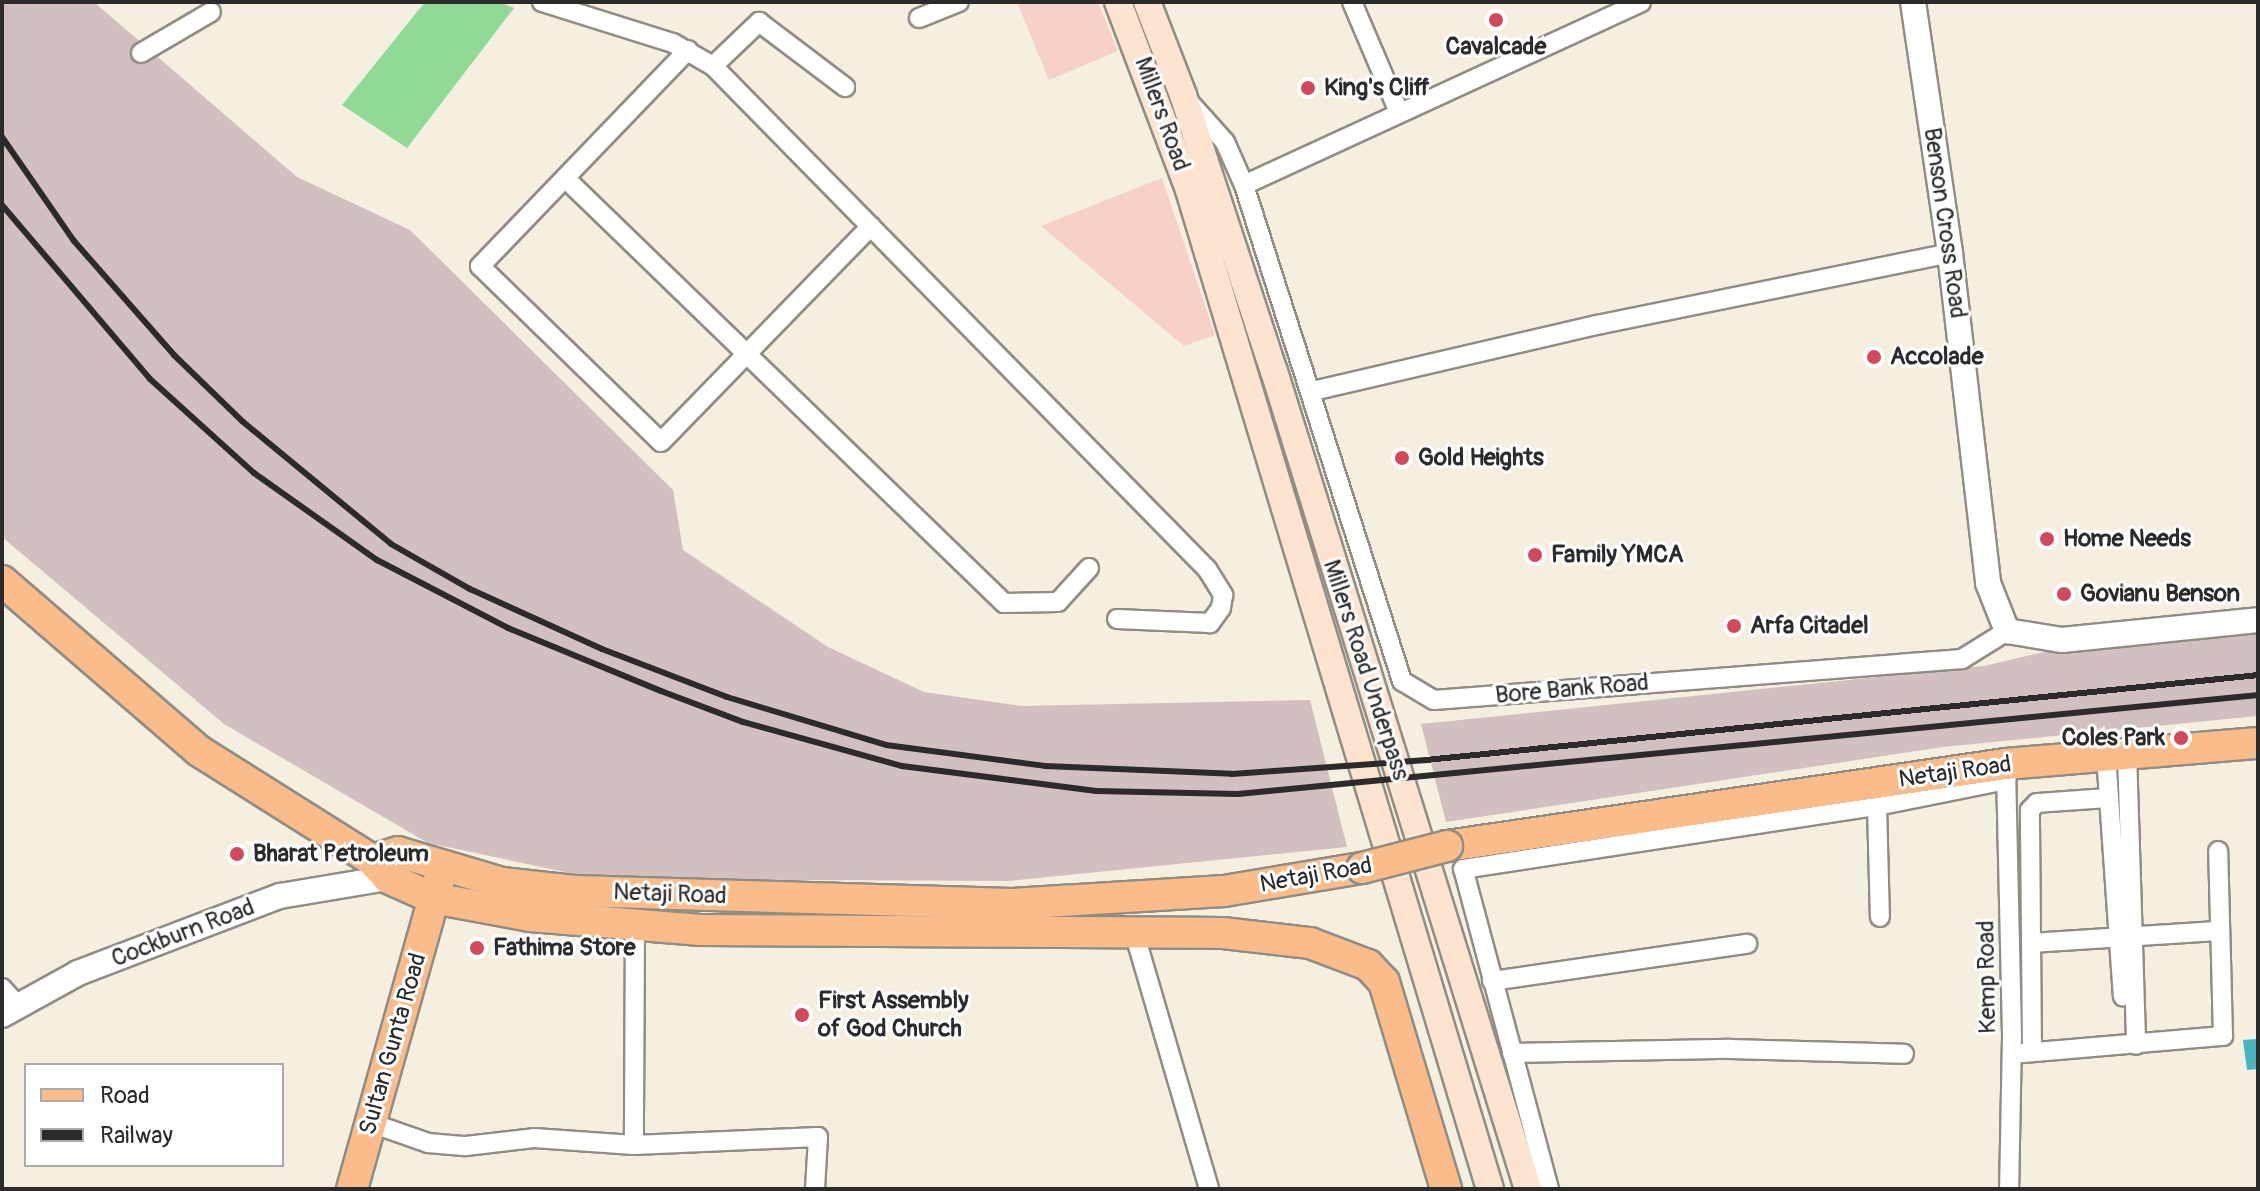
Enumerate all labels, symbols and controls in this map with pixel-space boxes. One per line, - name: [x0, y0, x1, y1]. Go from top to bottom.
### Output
- marker: Cavalcade: [1487, 11, 1505, 29]
- place label: Cavalcade: [1446, 33, 1546, 61]
- street label: Millers Road: [1128, 53, 1196, 175]
- place label: King's Cliff: [1324, 74, 1429, 102]
- marker: King's Cliff: [1299, 79, 1317, 97]
- street label: Benson Cross Road: [1917, 126, 1973, 320]
- place label: Accolade: [1890, 343, 1984, 371]
- marker: Accolade: [1865, 348, 1883, 366]
- place label: Gold Heights: [1418, 444, 1544, 472]
- marker: Gold Heights: [1393, 449, 1411, 467]
- place label: Home Needs: [2063, 525, 2191, 553]
- marker: Home Needs: [2038, 530, 2056, 548]
- place label: Family YMCA: [1551, 541, 1684, 569]
- marker: Family YMCA: [1526, 546, 1544, 564]
- street label: Millers Road Underpass: [1317, 556, 1415, 784]
- place label: Govianu Benson: [2080, 580, 2240, 608]
- marker: Govianu Benson: [2055, 585, 2073, 603]
- place label: Arfa Citadel: [1750, 612, 1869, 640]
- marker: Arfa Citadel: [1725, 617, 1743, 635]
- street label: Bore Bank Road: [1494, 668, 1650, 710]
- place label: Coles Park: [2062, 724, 2165, 752]
- marker: Coles Park: [2172, 729, 2190, 747]
- street label: Netaji Road: [1897, 750, 2013, 794]
- place label: Bharat Petroleum: [253, 840, 429, 868]
- marker: Bharat Petroleum: [228, 845, 246, 863]
- street label: Netaji Road: [1258, 851, 1374, 899]
- street label: Netaji Road: [613, 878, 727, 910]
- street label: Cockburn Road: [107, 893, 259, 973]
- street label: Kemp Road: [1972, 920, 2002, 1034]
- place label: Fathima Store: [493, 934, 635, 962]
- marker: Fathima Store: [468, 939, 486, 957]
- street label: Sultan Gunta Road: [353, 950, 433, 1138]
- place label: First Assembly of God Church: [818, 987, 969, 1043]
- marker: First Assembly of God Church: [793, 1006, 811, 1024]
- legend: [24, 1063, 284, 1167]
- text: Road: [100, 1081, 150, 1110]
- text: Railway: [100, 1121, 173, 1150]

